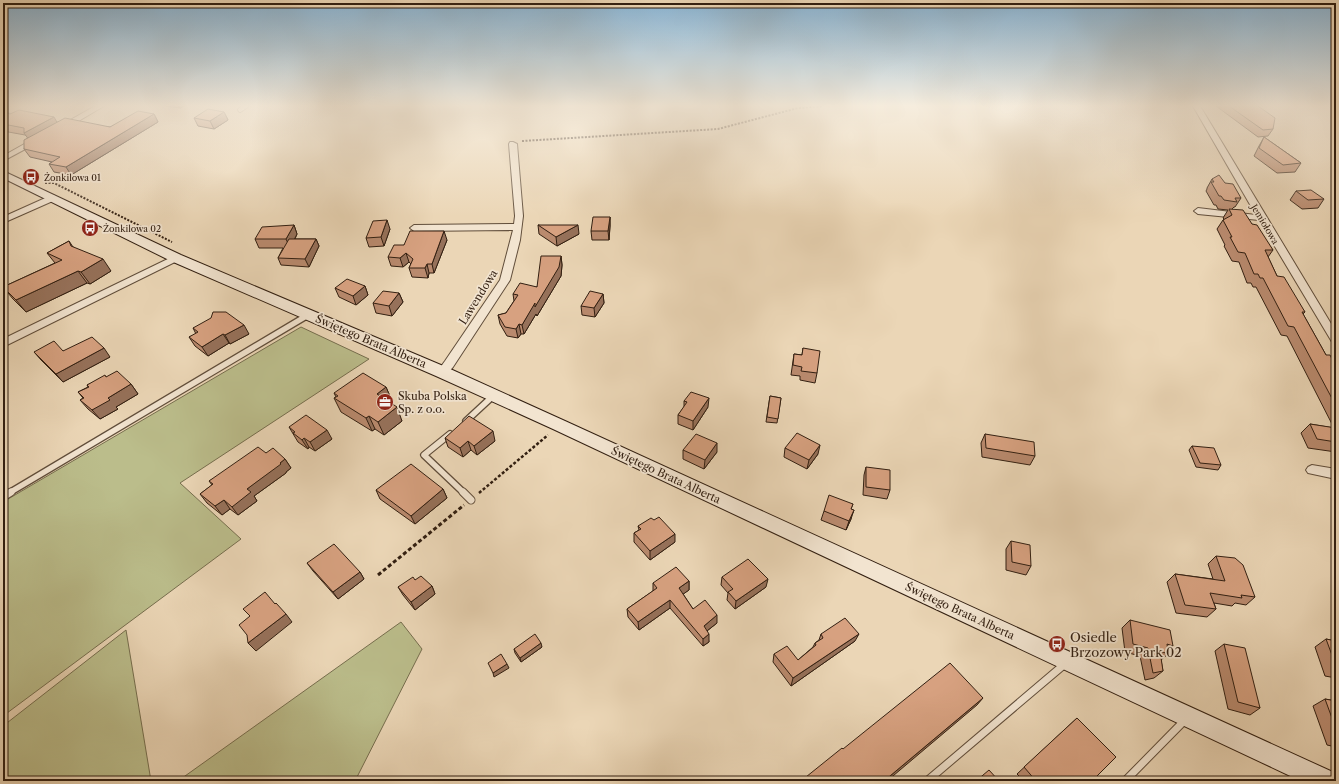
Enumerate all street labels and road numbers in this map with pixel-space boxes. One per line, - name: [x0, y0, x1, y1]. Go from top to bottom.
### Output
- street label: Jemiołowa: [1248, 200, 1281, 246]
- street label: Lawendowa: [456, 267, 501, 327]
- street label: Świętego Brata Alberta: [313, 311, 429, 371]
- street label: Świętego Brata Alberta: [609, 443, 723, 507]
- street label: Świętego Brata Alberta: [903, 579, 1017, 643]

